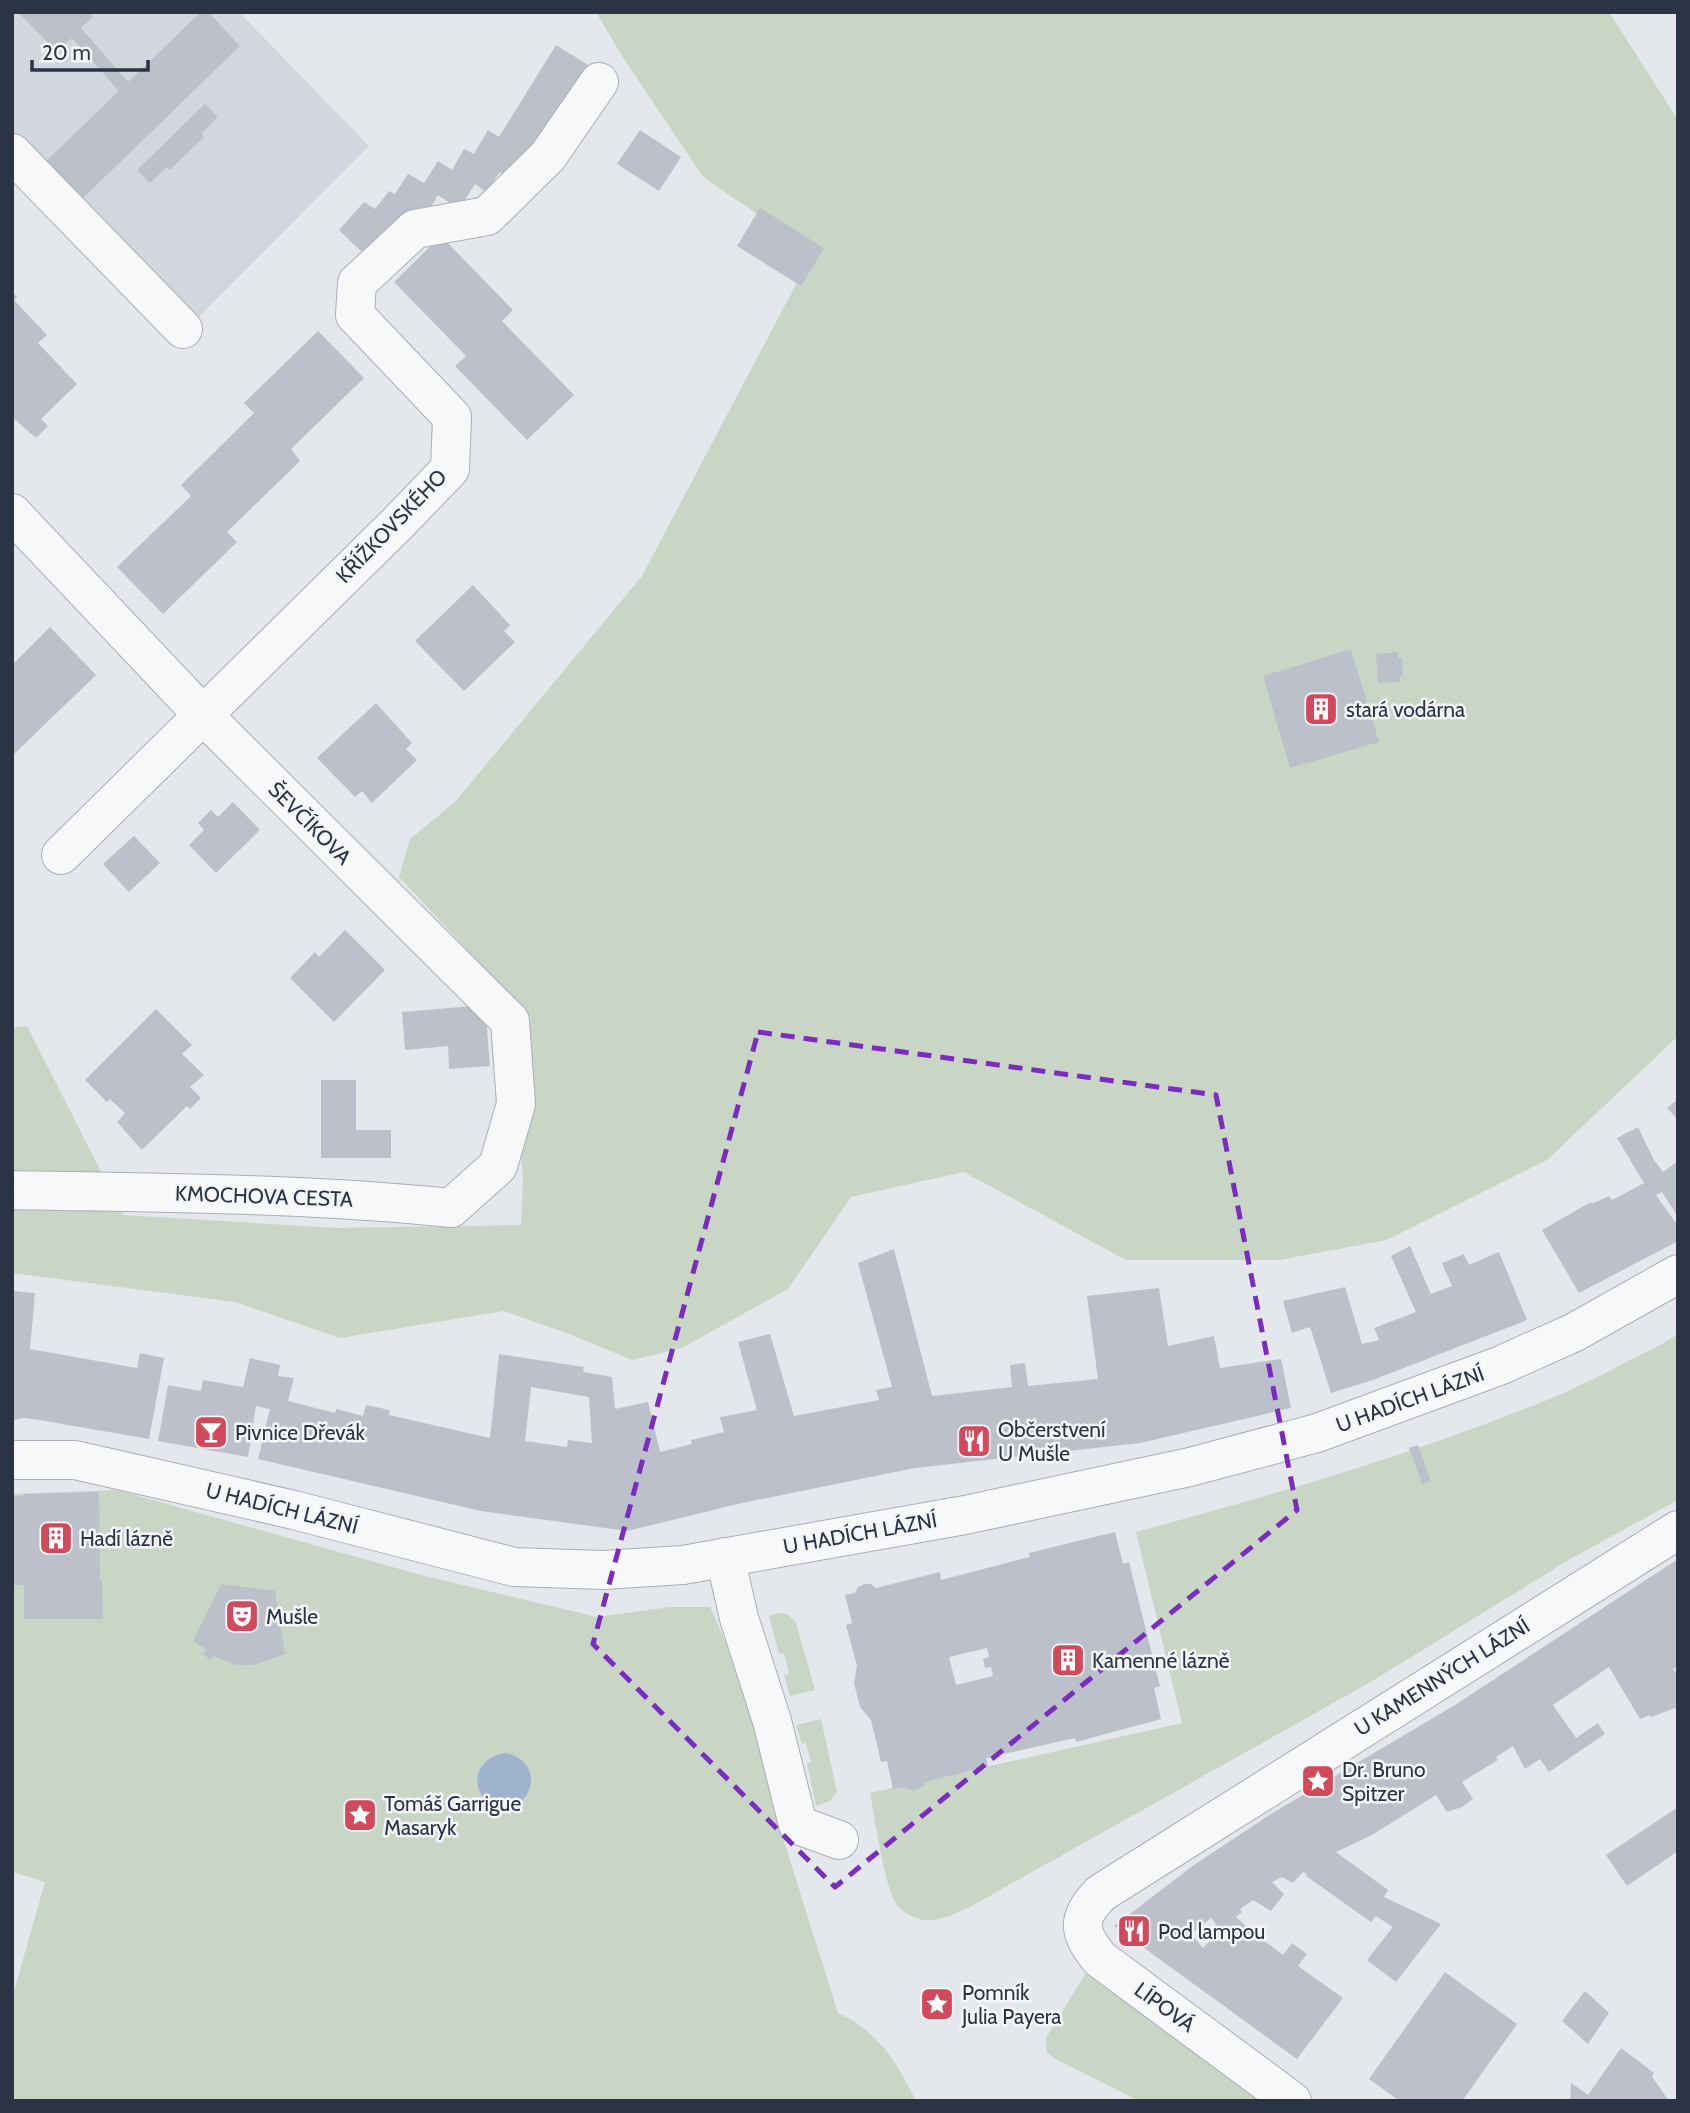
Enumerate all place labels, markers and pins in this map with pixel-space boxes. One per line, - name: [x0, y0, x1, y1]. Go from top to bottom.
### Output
- building icon: stará vodárna: [1302, 690, 1340, 728]
- place label: stará vodárna: [1346, 697, 1465, 722]
- bar icon: Pivnice Dřevák: [192, 1413, 230, 1451]
- place label: Občerstvení U Mušle: [998, 1417, 1106, 1466]
- place label: Pivnice Dřevák: [235, 1420, 366, 1445]
- restaurant icon: Občerstvení U Mušle: [955, 1422, 993, 1460]
- building icon: Hadí lázně: [37, 1519, 75, 1557]
- place label: Hadí lázně: [80, 1526, 173, 1551]
- theatre icon: Mušle: [223, 1597, 261, 1635]
- place label: Mušle: [266, 1604, 318, 1629]
- building icon: Kamenné lázně: [1049, 1641, 1087, 1679]
- place label: Kamenné lázně: [1092, 1648, 1230, 1673]
- place label: Dr. Bruno Spitzer: [1342, 1757, 1426, 1806]
- place icon: Dr. Bruno Spitzer: [1299, 1762, 1337, 1800]
- place label: Tomáš Garrigue Masaryk: [384, 1791, 521, 1840]
- place icon: Tomáš Garrigue Masaryk: [341, 1796, 379, 1834]
- restaurant icon: Pod lampou: [1115, 1912, 1153, 1950]
- place label: Pod lampou: [1158, 1919, 1265, 1944]
- place label: Pomník Julia Payera: [961, 1980, 1061, 2029]
- place icon: Pomník Julia Payera: [918, 1985, 956, 2023]

